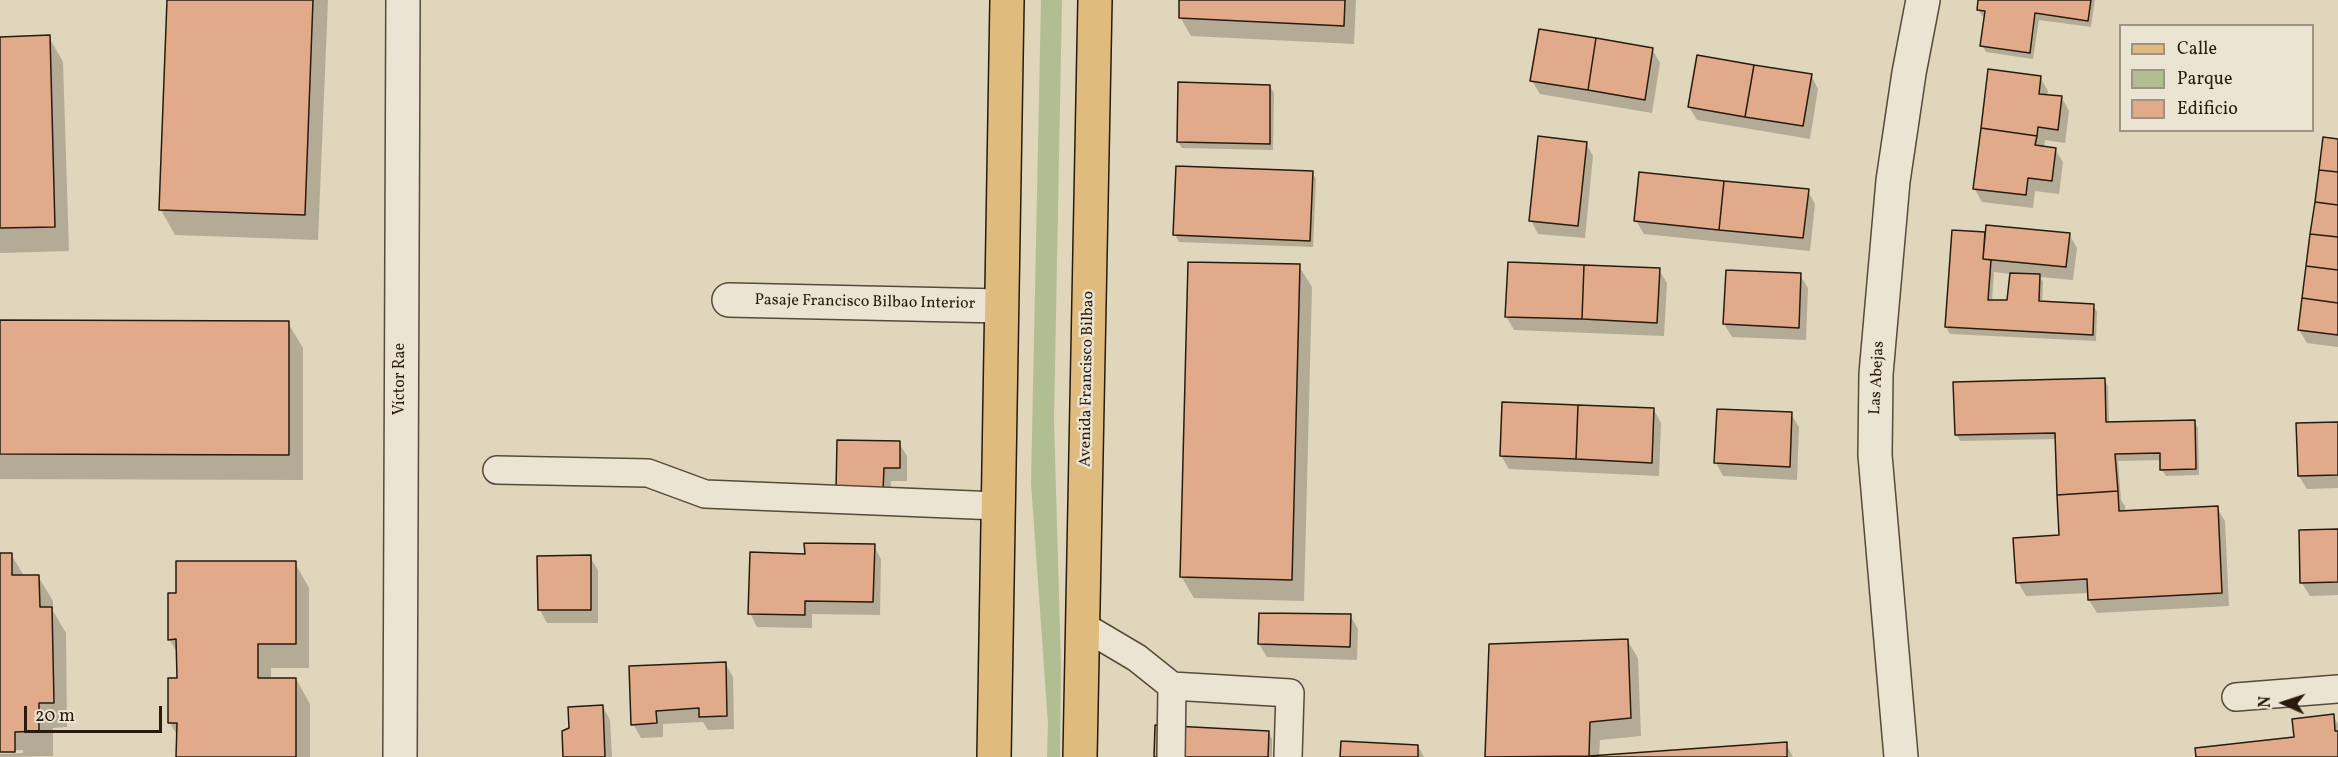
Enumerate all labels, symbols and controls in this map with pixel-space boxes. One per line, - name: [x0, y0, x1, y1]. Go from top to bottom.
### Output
- legend: [2119, 24, 2314, 132]
- text: Calle: [2177, 37, 2217, 62]
- text: Parque: [2177, 67, 2232, 92]
- text: Edificio: [2177, 97, 2238, 122]
- street label: Pasaje Francisco Bilbao Interior: [754, 291, 976, 315]
- street label: Avenida Francisco Bilbao: [1077, 291, 1099, 467]
- street label: Las Abejas: [1866, 341, 1890, 415]
- street label: Víctor Rae: [391, 343, 411, 415]
- north arrow: [2254, 673, 2314, 733]
- scale bar: [27, 694, 165, 732]
- text: N: [2255, 696, 2277, 708]
- text: 20 m: [35, 704, 75, 729]

